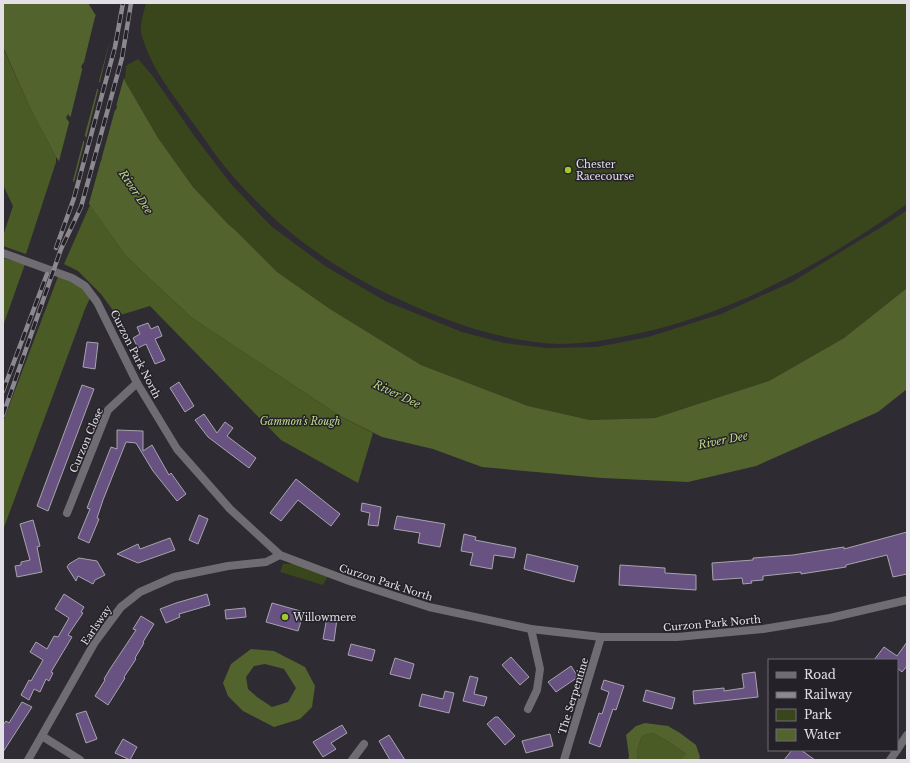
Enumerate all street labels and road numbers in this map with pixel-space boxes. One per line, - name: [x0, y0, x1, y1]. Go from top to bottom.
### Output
- street label: Curzon Park North: [108, 308, 164, 401]
- street label: Curzon Close: [67, 405, 106, 475]
- street label: Curzon Park North: [337, 561, 435, 604]
- street label: Earlsway: [78, 602, 115, 648]
- street label: Curzon Park North: [663, 613, 762, 634]
- street label: The Serpentine: [556, 656, 591, 736]

